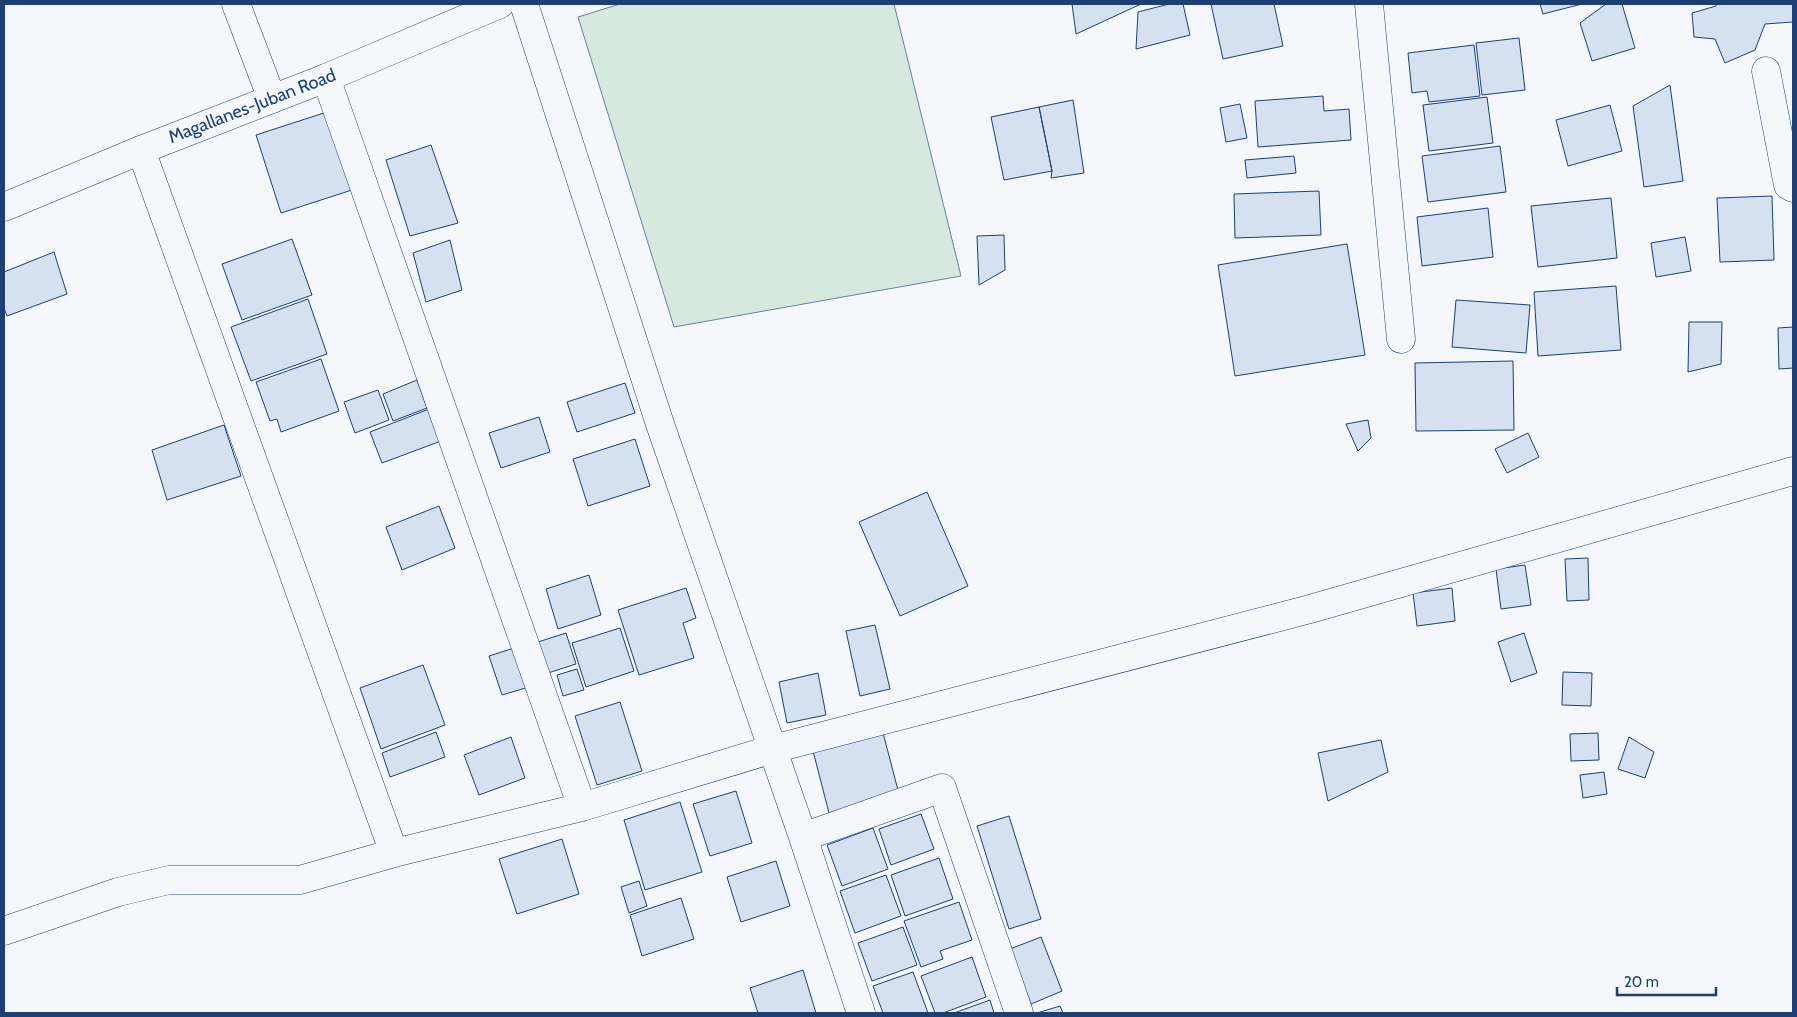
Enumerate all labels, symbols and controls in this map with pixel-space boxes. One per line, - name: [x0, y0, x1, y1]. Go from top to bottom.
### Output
- street label: Magallanes-Juban Road: [165, 64, 339, 148]
- scale bar: [1617, 964, 1716, 996]
- text: 20 m: [1624, 973, 1659, 991]

